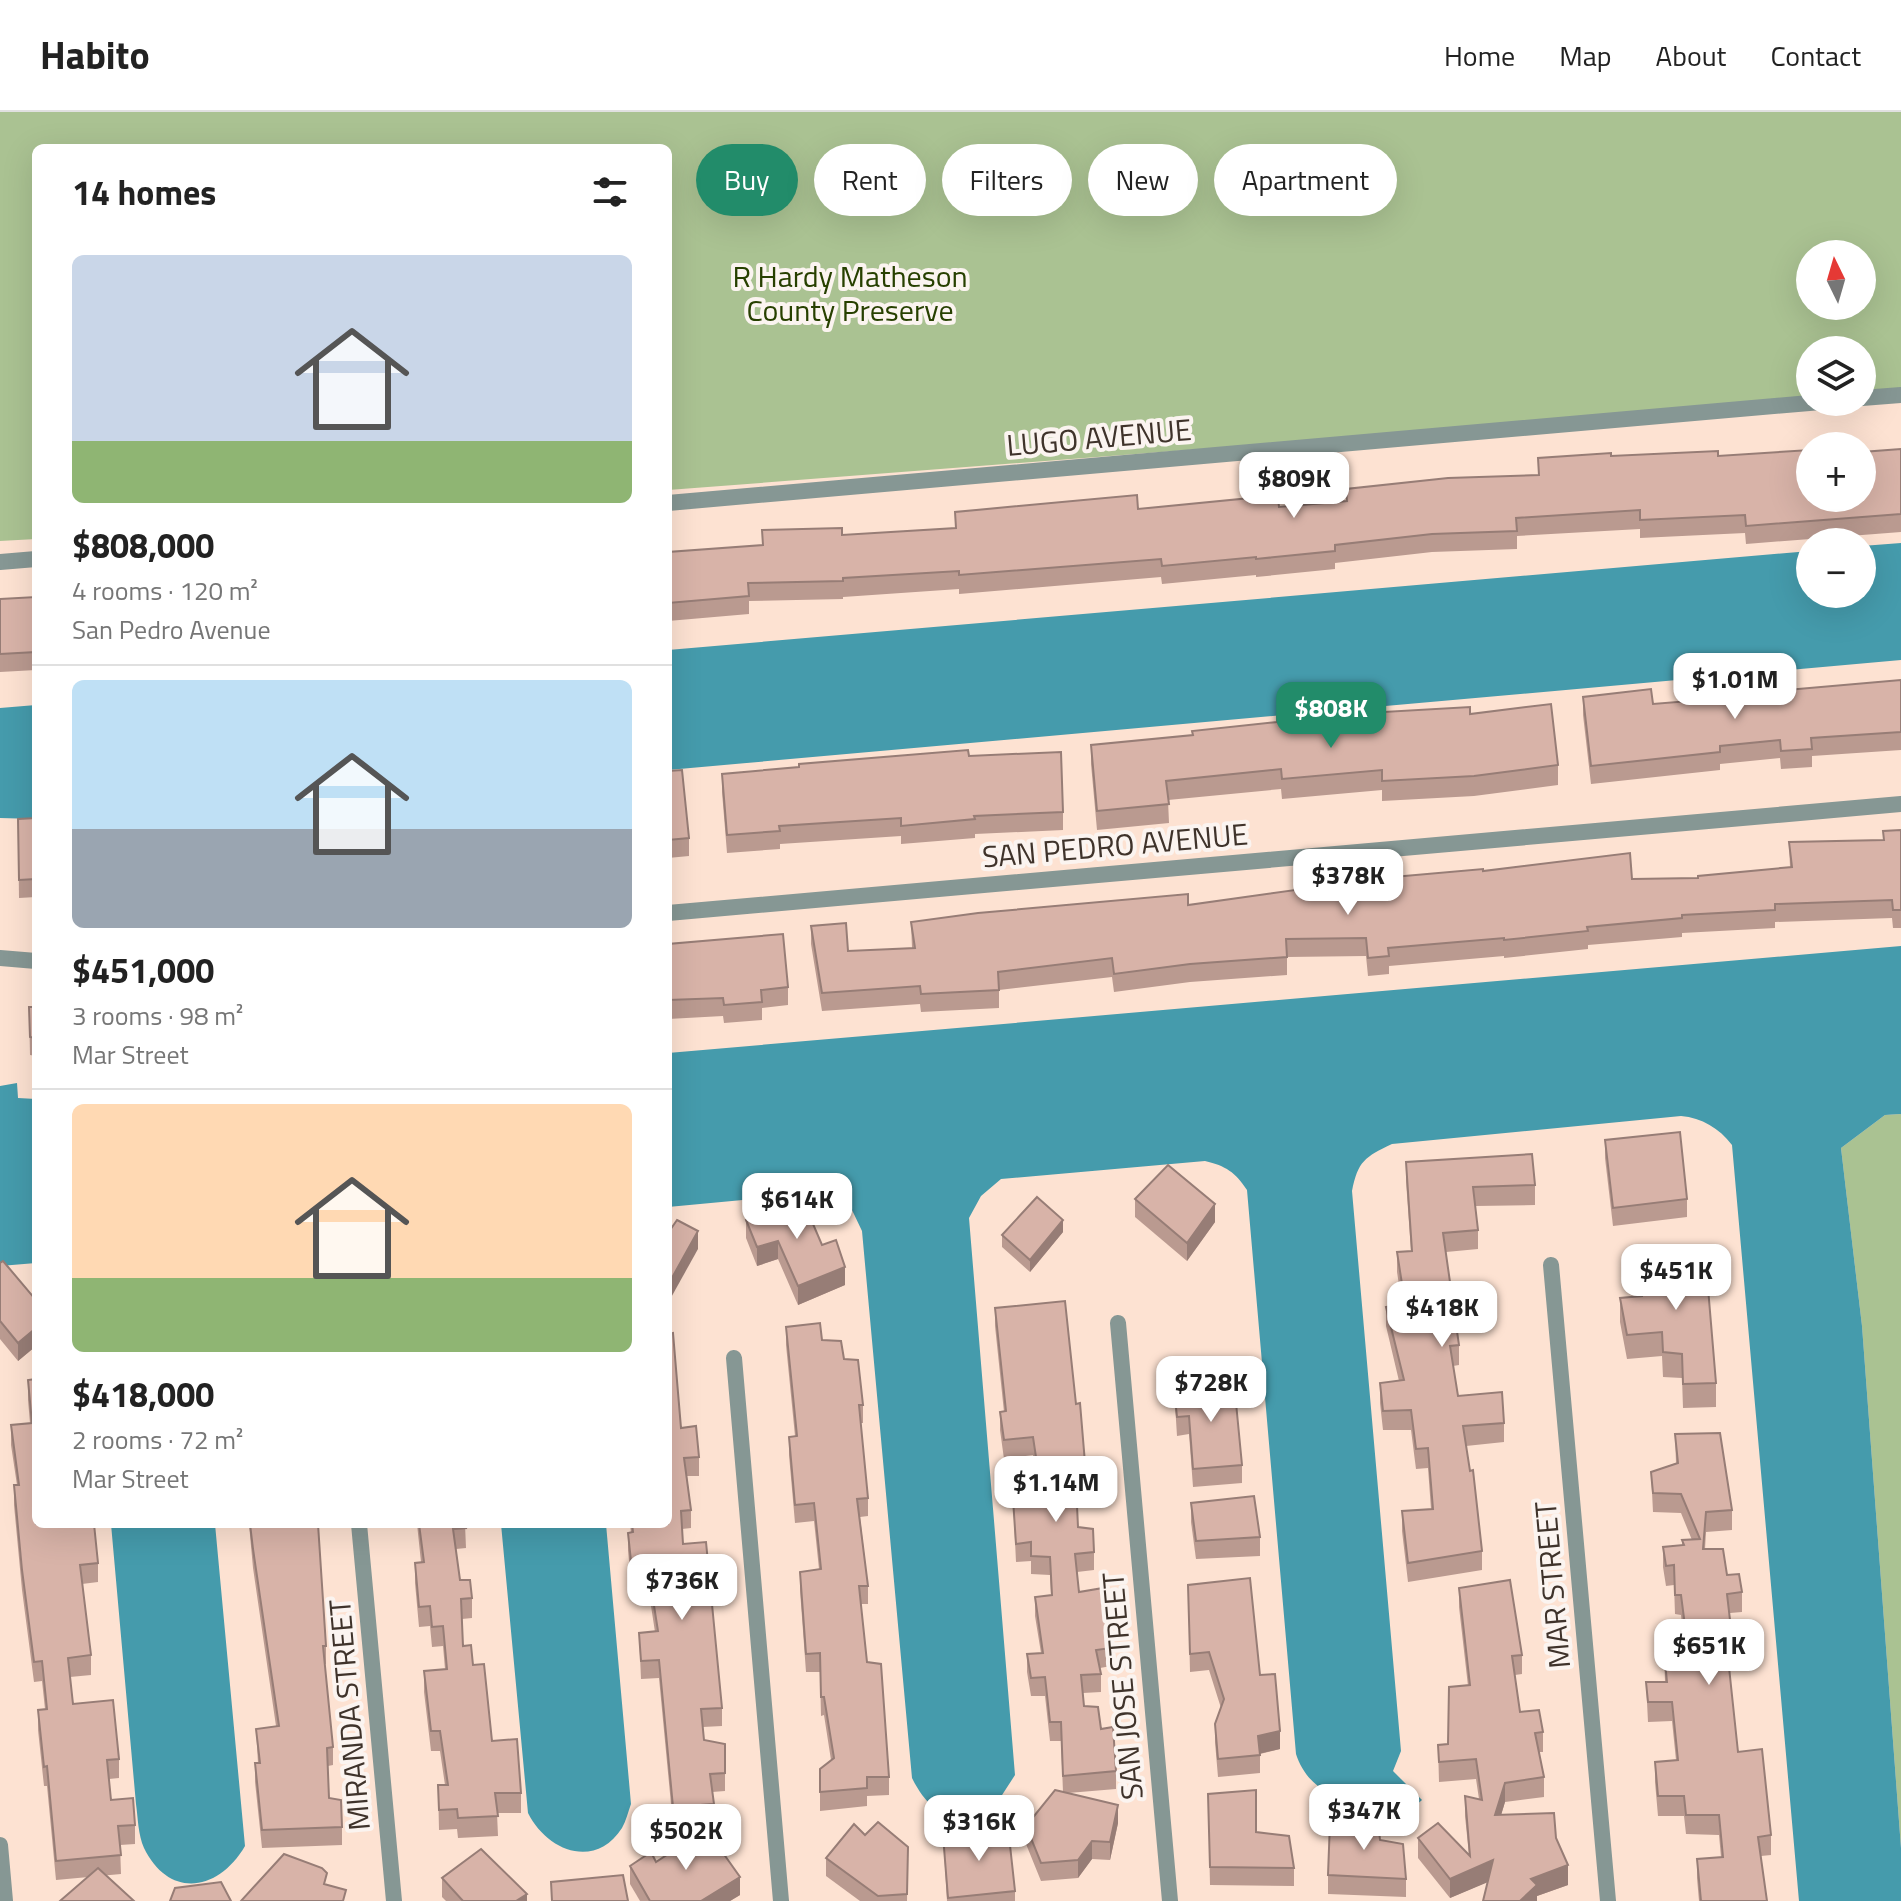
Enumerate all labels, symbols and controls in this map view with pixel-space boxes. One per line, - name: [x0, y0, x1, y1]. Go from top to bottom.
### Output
- text: Habito: [40, 26, 150, 84]
- text: Home: [1444, 34, 1515, 77]
- text: Map: [1559, 34, 1612, 77]
- text: About: [1656, 34, 1726, 77]
- text: Contact: [1770, 34, 1861, 77]
- chip: Buy: [696, 144, 798, 216]
- chip: Rent: [814, 144, 926, 216]
- chip: Filters: [942, 144, 1072, 216]
- chip: New: [1088, 144, 1198, 216]
- chip: Apartment: [1214, 144, 1397, 216]
- text: 14 homes: [72, 166, 216, 218]
- icon: filters: [588, 170, 632, 214]
- north arrow: [1796, 240, 1876, 320]
- map controls: [1796, 240, 1876, 608]
- park label: R Hardy Matheson County Preserve: [732, 253, 968, 333]
- icon: home: [280, 307, 424, 451]
- button: layers: [1796, 336, 1876, 416]
- street label: LUGO AVENUE: [1005, 406, 1193, 468]
- button: +: [1796, 432, 1876, 512]
- pin: $809K: [1238, 452, 1350, 520]
- text: $809K: [1257, 458, 1331, 497]
- text: $808,000: [72, 519, 214, 571]
- button: −: [1796, 528, 1876, 608]
- text: 4 rooms · 120 m²: [72, 571, 258, 610]
- text: San Pedro Avenue: [72, 610, 271, 649]
- pin: $1.01M: [1670, 653, 1800, 721]
- text: $1.01M: [1691, 659, 1779, 698]
- pin: $808K: [1275, 682, 1387, 750]
- text: $808K: [1294, 688, 1368, 727]
- icon: home: [280, 732, 424, 876]
- street label: SAN PEDRO AVENUE: [980, 810, 1250, 880]
- pin: $378K: [1292, 849, 1404, 917]
- text: $378K: [1311, 855, 1385, 894]
- text: $451,000: [72, 944, 214, 996]
- text: 3 rooms · 98 m²: [72, 996, 243, 1035]
- text: Mar Street: [72, 1035, 189, 1074]
- icon: home: [280, 1156, 424, 1300]
- pin: $614K: [741, 1173, 853, 1241]
- text: $614K: [760, 1179, 834, 1218]
- pin: $451K: [1620, 1244, 1732, 1312]
- text: $451K: [1639, 1250, 1713, 1289]
- pin: $418K: [1386, 1281, 1498, 1349]
- text: $418K: [1405, 1287, 1479, 1326]
- pin: $728K: [1155, 1356, 1267, 1424]
- text: $728K: [1174, 1362, 1248, 1401]
- text: $418,000: [72, 1368, 214, 1420]
- text: 2 rooms · 72 m²: [72, 1420, 243, 1459]
- pin: $1.14M: [991, 1456, 1121, 1524]
- text: Mar Street: [72, 1459, 189, 1498]
- text: $1.14M: [1012, 1462, 1100, 1501]
- street label: MAR STREET: [1522, 1499, 1582, 1671]
- pin: $736K: [626, 1554, 738, 1622]
- text: $736K: [645, 1560, 719, 1599]
- street label: SAN JOSE STREET: [1089, 1570, 1155, 1802]
- street label: MIRANDA STREET: [316, 1597, 382, 1833]
- pin: $651K: [1653, 1619, 1765, 1687]
- text: $651K: [1672, 1625, 1746, 1664]
- pin: $347K: [1308, 1784, 1420, 1852]
- text: $347K: [1327, 1790, 1401, 1829]
- pin: $316K: [923, 1795, 1035, 1863]
- text: $316K: [942, 1801, 1016, 1840]
- pin: $502K: [630, 1804, 742, 1872]
- text: $502K: [649, 1810, 723, 1849]

